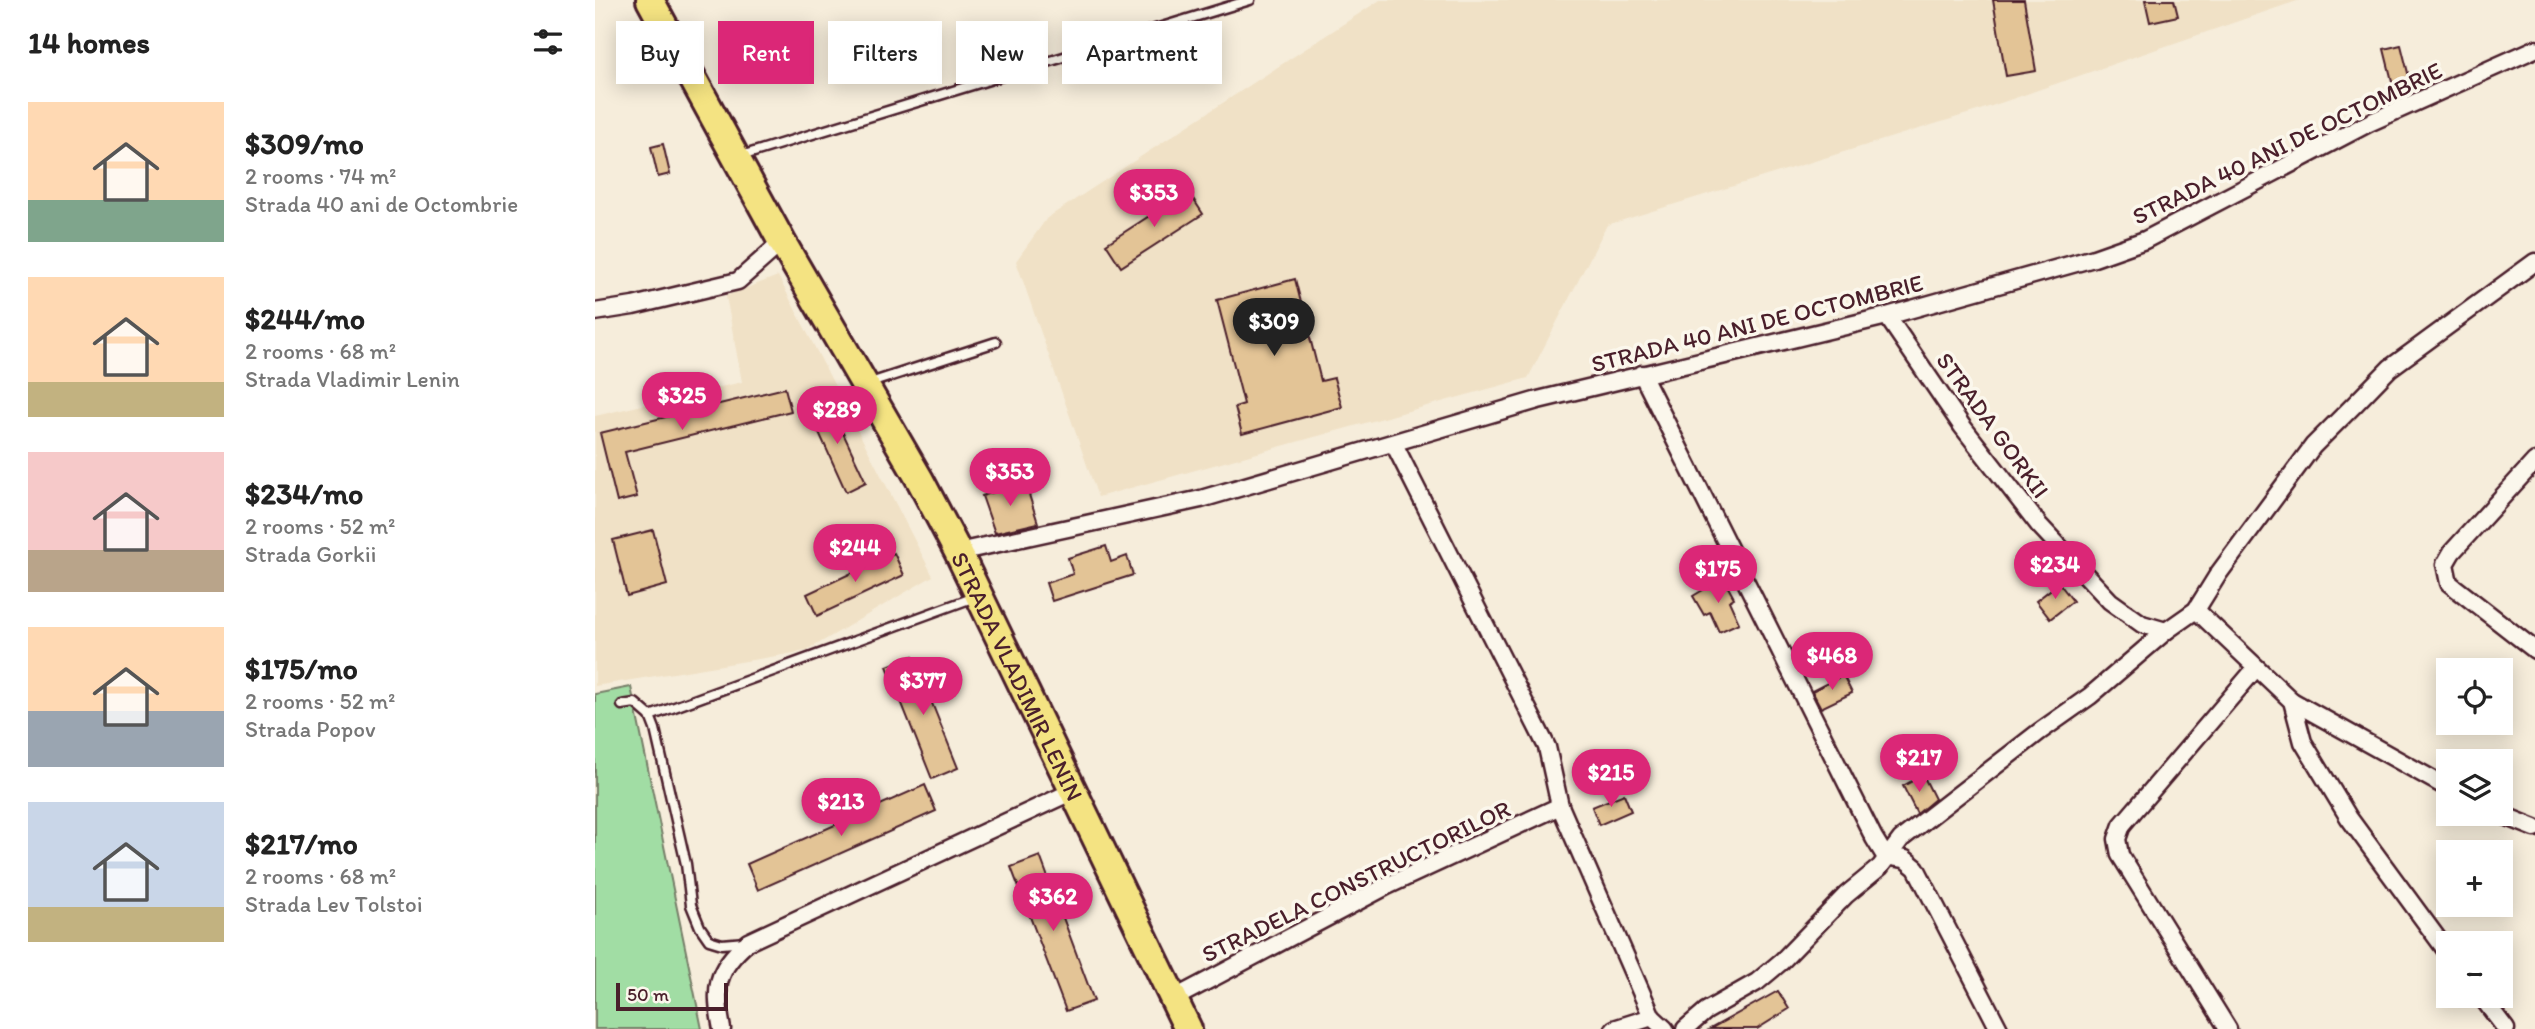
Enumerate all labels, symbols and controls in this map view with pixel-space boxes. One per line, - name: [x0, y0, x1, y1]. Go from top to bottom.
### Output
- chip: Buy: [616, 21, 704, 84]
- chip: Rent: [718, 21, 814, 84]
- chip: Filters: [828, 21, 942, 84]
- chip: New: [956, 21, 1048, 84]
- chip: Apartment: [1062, 21, 1222, 84]
- icon: filters: [529, 23, 567, 61]
- text: 14 homes: [28, 24, 150, 61]
- street label: STRADA 40 ANI DE OCTOMBRIE: [2127, 55, 2447, 231]
- text: $309/mo: [245, 125, 364, 162]
- icon: home: [84, 130, 168, 214]
- text: 2 rooms · 74 m²: [245, 162, 397, 190]
- pin: $353: [1113, 170, 1195, 229]
- text: $353: [1130, 178, 1178, 206]
- text: Strada 40 ani de Octombrie: [245, 190, 518, 218]
- street label: STRADA 40 ANI DE OCTOMBRIE: [1588, 268, 1926, 378]
- pin: $309: [1233, 298, 1315, 358]
- text: $244/mo: [245, 300, 365, 337]
- icon: home: [84, 305, 168, 389]
- text: $309: [1249, 307, 1299, 335]
- text: 2 rooms · 68 m²: [245, 337, 396, 365]
- street label: STRADA GORKII: [1930, 347, 2056, 503]
- text: Strada Vladimir Lenin: [245, 365, 460, 393]
- pin: $325: [641, 372, 723, 432]
- text: $325: [658, 381, 706, 409]
- pin: $289: [796, 386, 878, 446]
- text: $289: [813, 395, 861, 423]
- pin: $353: [969, 448, 1051, 508]
- text: $353: [986, 457, 1034, 485]
- text: $234/mo: [245, 475, 363, 512]
- icon: home: [84, 480, 168, 564]
- text: 2 rooms · 52 m²: [245, 512, 395, 540]
- pin: $244: [814, 524, 896, 584]
- text: $244: [829, 533, 881, 561]
- text: Strada Gorkii: [245, 540, 376, 568]
- pin: $234: [2014, 542, 2096, 601]
- pin: $175: [1677, 546, 1759, 605]
- street label: STRADA VLADIMIR LENIN: [946, 547, 1090, 805]
- text: $234: [2030, 550, 2080, 578]
- text: $175: [1695, 554, 1741, 582]
- pin: $468: [1791, 632, 1873, 692]
- text: $468: [1807, 641, 1857, 669]
- text: $175/mo: [245, 650, 358, 687]
- icon: home: [84, 655, 168, 739]
- pin: $377: [882, 658, 964, 717]
- map controls: [2436, 658, 2513, 1008]
- button: locate: [2436, 658, 2513, 735]
- text: $377: [899, 666, 947, 694]
- text: 2 rooms · 52 m²: [245, 687, 395, 715]
- text: Strada Popov: [245, 715, 376, 743]
- pin: $217: [1878, 734, 1960, 794]
- text: $217: [1896, 743, 1942, 771]
- button: layers: [2436, 749, 2513, 826]
- pin: $215: [1570, 750, 1652, 809]
- text: $215: [1588, 758, 1634, 786]
- pin: $213: [800, 778, 882, 838]
- text: $213: [818, 787, 864, 815]
- street label: STRADELA CONSTRUCTORILOR: [1197, 794, 1515, 968]
- text: $217/mo: [245, 825, 358, 862]
- icon: home: [84, 830, 168, 914]
- button: +: [2436, 840, 2513, 917]
- text: 2 rooms · 68 m²: [245, 862, 396, 890]
- pin: $362: [1012, 874, 1094, 933]
- text: $362: [1029, 882, 1077, 910]
- text: Strada Lev Tolstoi: [245, 890, 422, 918]
- button: −: [2436, 931, 2513, 1008]
- scale bar: [616, 980, 728, 1012]
- text: 50 m: [627, 983, 669, 1006]

